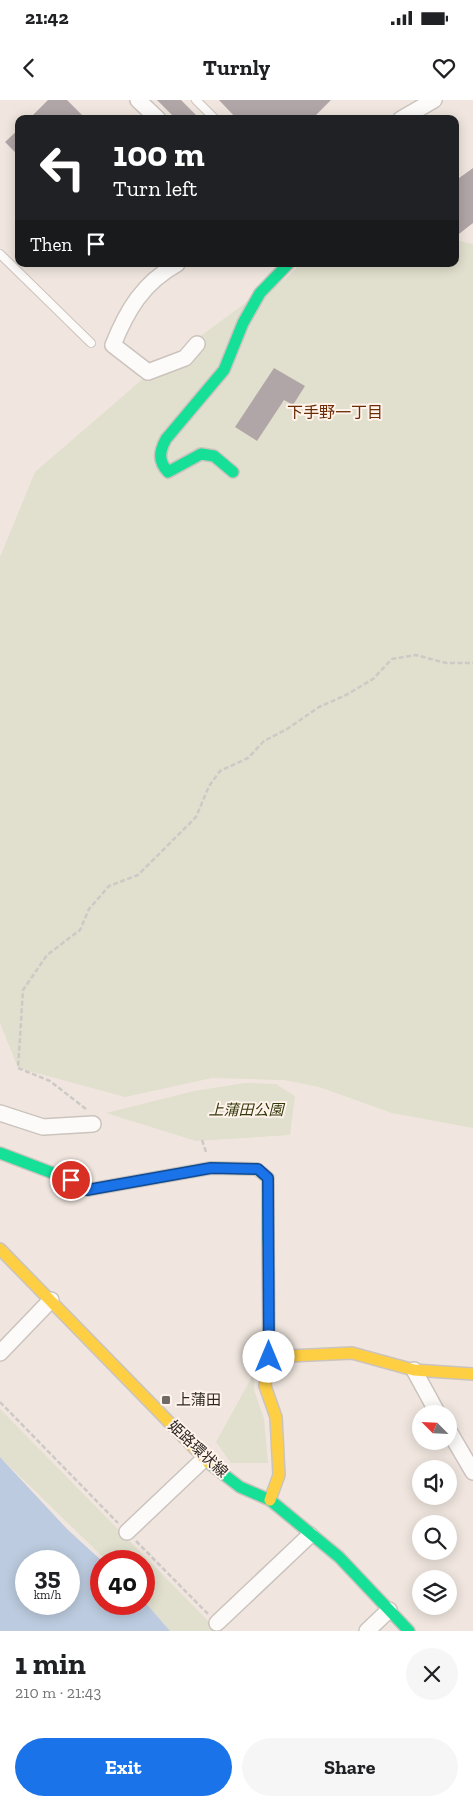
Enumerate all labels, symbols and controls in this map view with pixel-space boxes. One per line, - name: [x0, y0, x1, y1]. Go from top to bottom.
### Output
- text: 21:42: [25, 6, 69, 29]
- icon: back: [15, 54, 43, 82]
- text: Turnly: [203, 54, 270, 81]
- icon: heart: [430, 54, 458, 82]
- text: 100 m: [113, 133, 205, 175]
- icon: left: [30, 135, 95, 200]
- text: Turn left: [113, 175, 197, 202]
- icon: arrive: [82, 230, 110, 258]
- text: Then: [30, 233, 72, 256]
- district label: 下手野一丁目: [287, 403, 383, 422]
- park label: 上蒲田公園: [208, 1101, 285, 1119]
- pin: [50, 1159, 92, 1201]
- icon: arrive: [57, 1166, 85, 1194]
- position arrow: [242, 1330, 294, 1382]
- place label: 上蒲田: [176, 1391, 221, 1409]
- marker: 上蒲田: [160, 1394, 172, 1406]
- north arrow: [412, 1405, 458, 1450]
- map controls: [412, 1405, 457, 1615]
- street label: 姫路環状線: [164, 1417, 232, 1481]
- button: sound: [412, 1460, 457, 1505]
- button: search: [412, 1515, 457, 1560]
- speed limit sign: 40: [90, 1550, 155, 1615]
- text: 35: [34, 1561, 61, 1591]
- button: layers: [412, 1570, 457, 1615]
- text: km/h: [34, 1588, 61, 1602]
- text: 1 min: [15, 1646, 86, 1682]
- button: close: [406, 1648, 458, 1700]
- text: 210 m · 21:43: [15, 1683, 101, 1702]
- button: Exit: [15, 1738, 232, 1796]
- button: Share: [242, 1738, 458, 1796]

